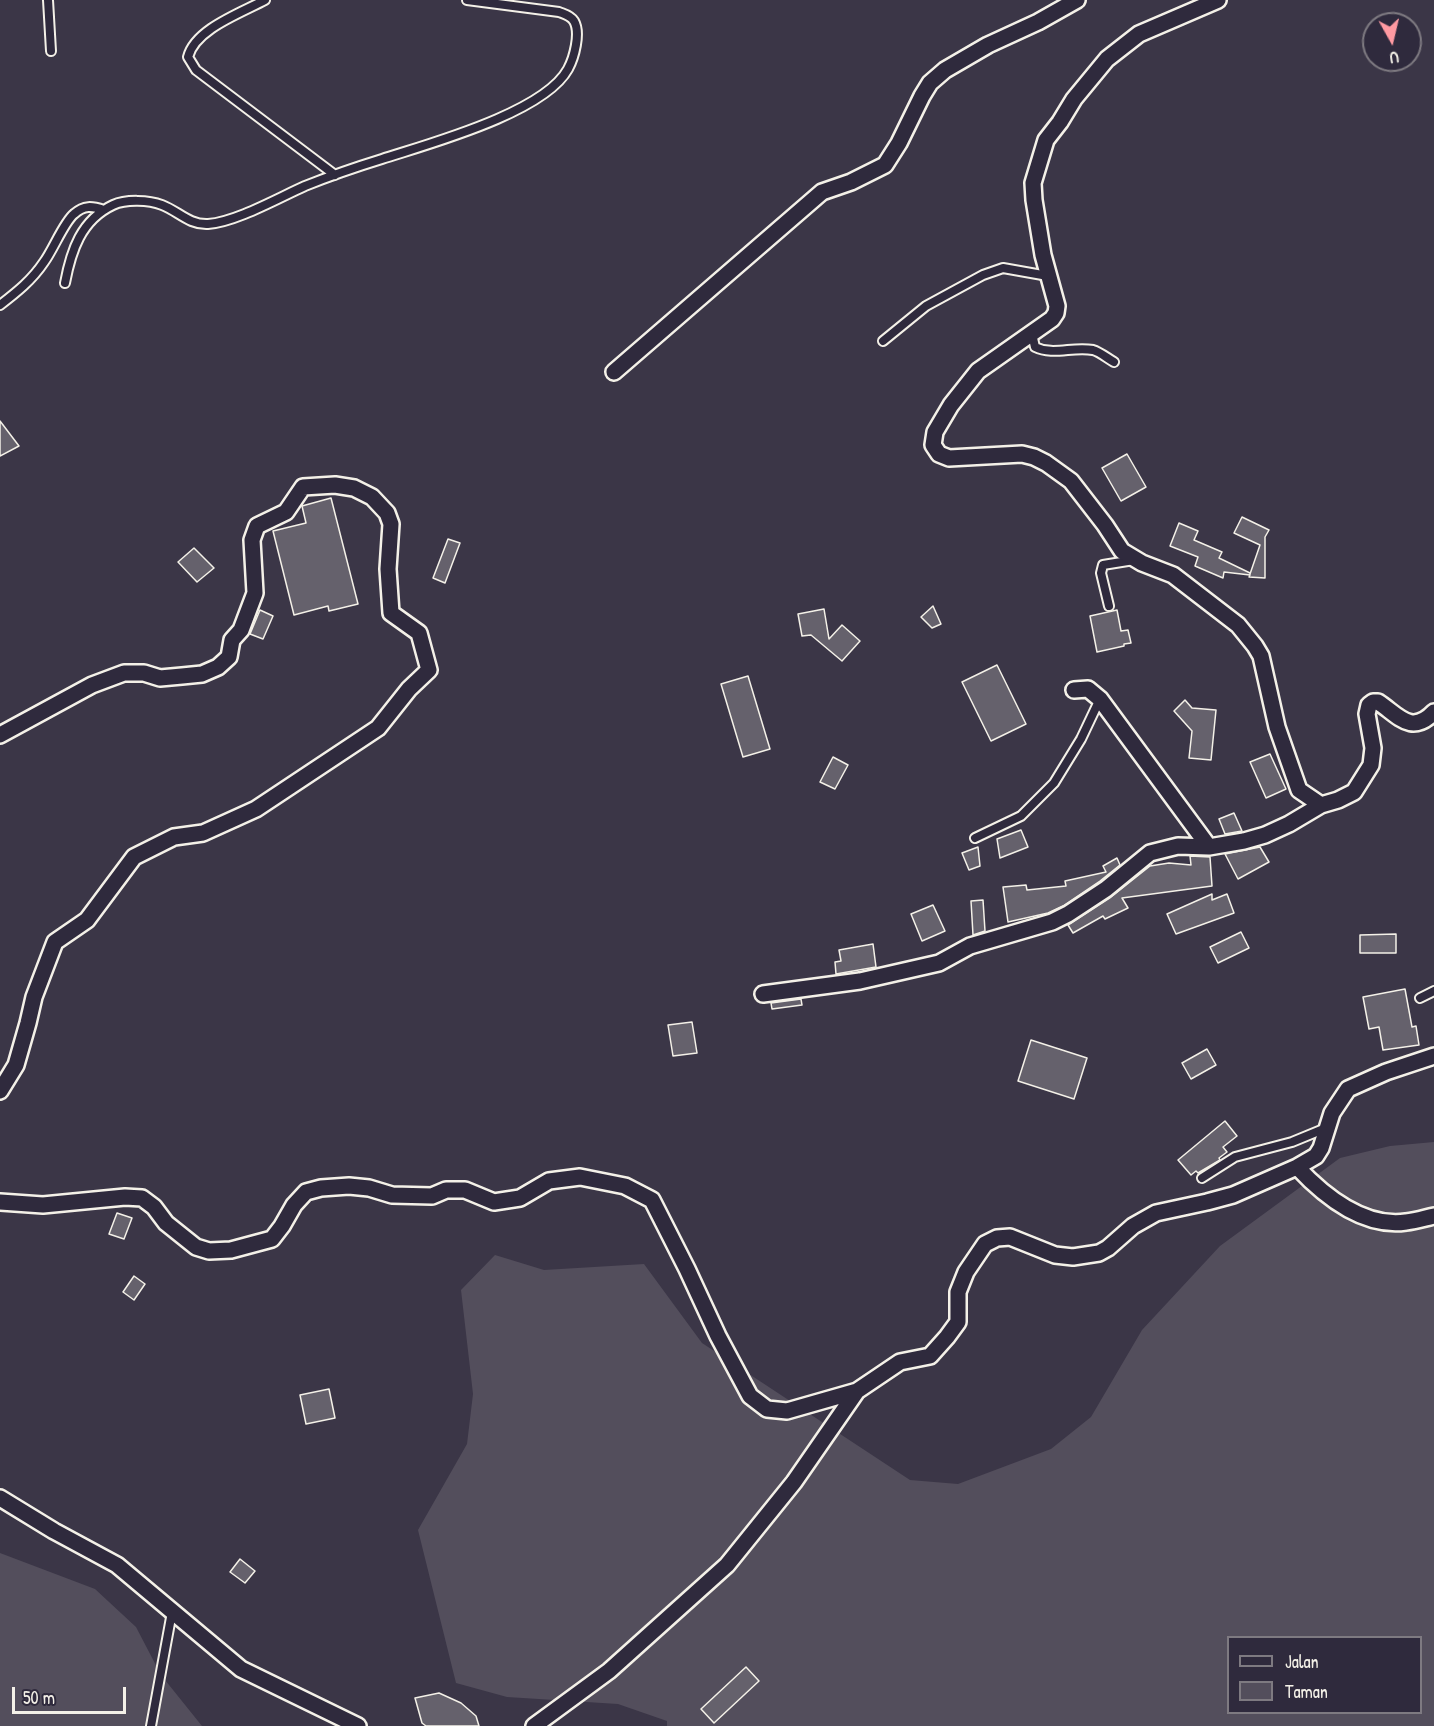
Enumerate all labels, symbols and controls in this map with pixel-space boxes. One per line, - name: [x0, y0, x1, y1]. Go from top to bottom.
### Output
- north arrow: [1362, 12, 1422, 72]
- text: U: [1388, 46, 1400, 69]
- legend: [1227, 1636, 1422, 1714]
- text: Jalan: [1285, 1649, 1319, 1674]
- scale bar: [15, 1675, 129, 1713]
- text: Taman: [1285, 1679, 1328, 1704]
- text: 50 m: [23, 1685, 55, 1710]

